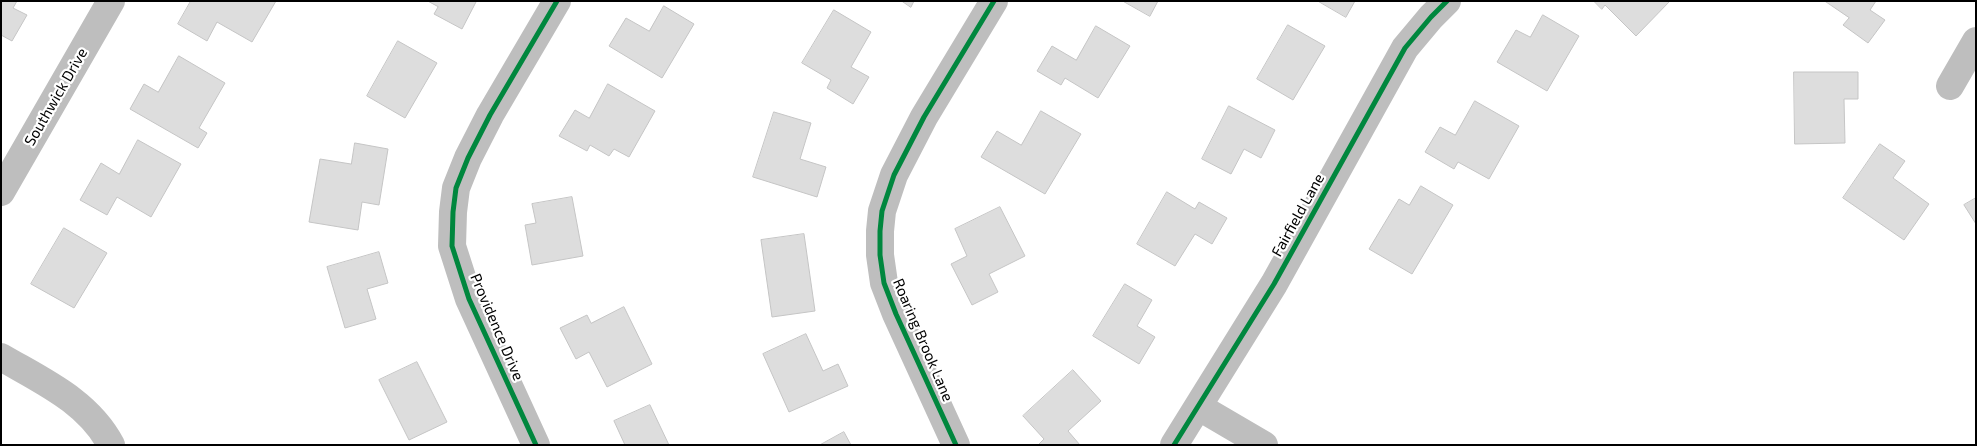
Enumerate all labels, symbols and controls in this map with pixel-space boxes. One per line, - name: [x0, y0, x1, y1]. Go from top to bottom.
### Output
- street label: Southwick Drive: [21, 45, 91, 149]
- street label: Fairfield Lane: [1268, 170, 1328, 260]
- street label: Providence Drive: [466, 271, 528, 383]
- street label: Roaring Brook Lane: [889, 276, 957, 404]

